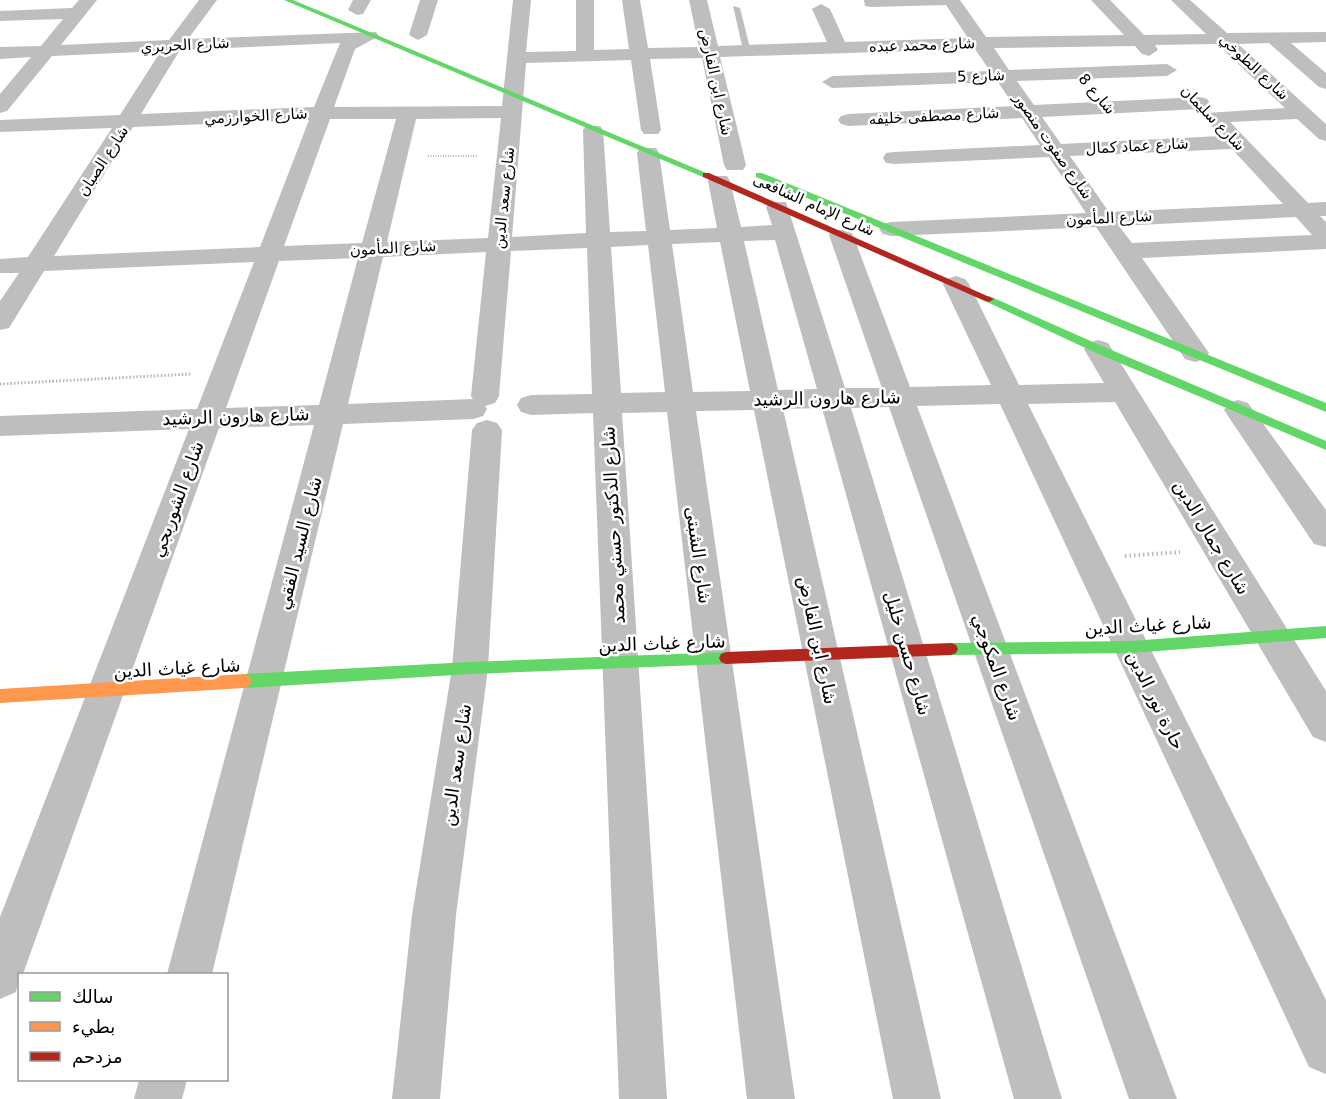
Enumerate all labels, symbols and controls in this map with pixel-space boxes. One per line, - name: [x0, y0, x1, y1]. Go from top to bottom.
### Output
- street label: شارع ابن الفارض: [696, 27, 736, 137]
- street label: شارع الطوخي: [1215, 30, 1293, 105]
- street label: شارع الحريري: [140, 34, 230, 57]
- street label: شارع محمد عبده: [869, 34, 975, 56]
- street label: شارع 5: [957, 66, 1005, 86]
- street label: شارع 8: [1075, 70, 1119, 118]
- street label: شارع سليمان: [1177, 81, 1249, 155]
- street label: شارع صفوت منصور: [1009, 89, 1096, 203]
- street label: شارع الخوارزمي: [204, 104, 308, 129]
- street label: شارع مصطفى خليفه: [868, 104, 1000, 128]
- street label: شارع الصبان: [74, 123, 132, 199]
- street label: شارع عماد كمال: [1085, 134, 1189, 158]
- street label: شارع سعد الدين: [490, 146, 518, 250]
- street label: شارع الإمام الشافعى: [750, 170, 878, 240]
- street label: شارع المأمون: [1065, 205, 1153, 229]
- street label: شارع المأمون: [349, 235, 437, 259]
- street label: شارع هارون الرشيد: [753, 386, 901, 411]
- street label: شارع هارون الرشيد: [162, 403, 310, 430]
- street label: شارع الدكتور حسني محمد: [597, 426, 630, 624]
- street label: شارع الشوربجي: [146, 438, 209, 560]
- street label: شارع السيد الفقي: [272, 474, 327, 612]
- street label: شارع جمال الدين: [1169, 476, 1255, 599]
- street label: شارع الشبتى: [681, 505, 716, 605]
- street label: شارع ابن الفارض: [793, 574, 842, 706]
- street label: شارع حسن خليل: [879, 588, 936, 718]
- street label: شارع المكوجي: [967, 611, 1026, 724]
- street label: شارع غياث الدين: [1084, 611, 1212, 640]
- street label: شارع غياث الدين: [598, 630, 726, 657]
- street label: حارة نور الدين: [1122, 647, 1189, 753]
- street label: شارع غياث الدين: [113, 654, 241, 683]
- street label: شارع سعد الدين: [437, 702, 476, 828]
- legend: [18, 973, 228, 1081]
- text: سالك: [72, 986, 113, 1007]
- text: بطيء: [72, 1016, 115, 1038]
- text: مزدحم: [72, 1046, 123, 1068]

